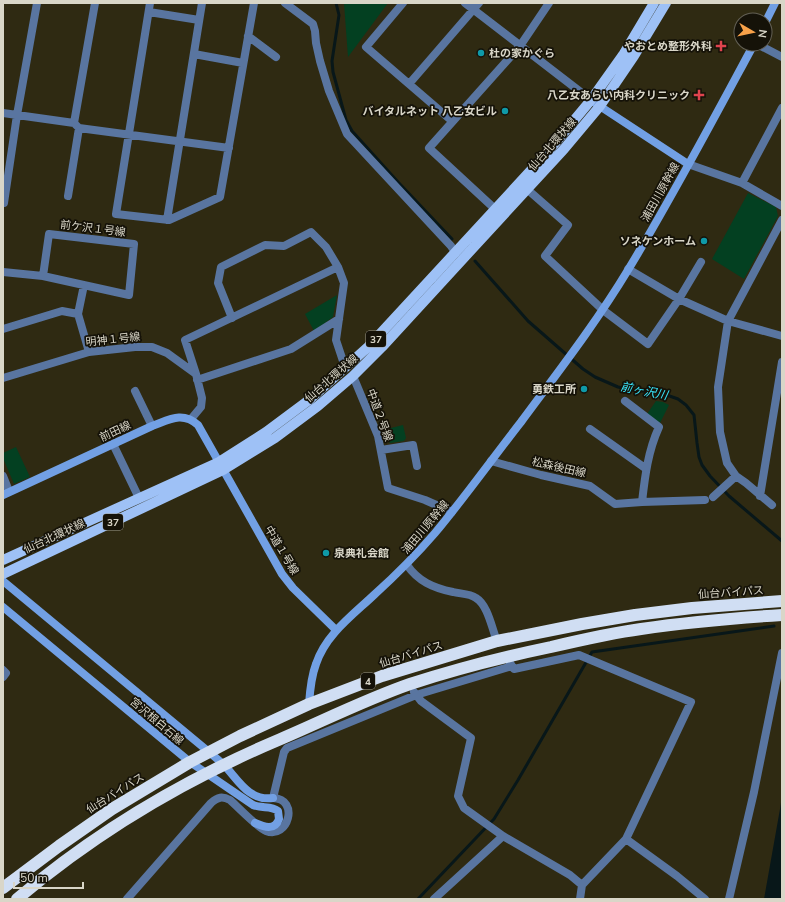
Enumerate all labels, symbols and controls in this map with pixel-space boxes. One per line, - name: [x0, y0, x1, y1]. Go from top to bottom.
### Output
- north arrow: [733, 12, 773, 52]
- text: N: [754, 28, 770, 39]
- place label: やおとめ整形外科: [624, 39, 712, 54]
- marker: やおとめ整形外科: [715, 40, 727, 52]
- place label: 杜の家かぐら: [489, 46, 555, 61]
- marker: 杜の家かぐら: [476, 48, 486, 58]
- place label: 八乙女あらい内科クリニック: [547, 88, 690, 103]
- marker: 八乙女あらい内科クリニック: [693, 89, 705, 101]
- place label: バイタルネット 八乙女ビル: [362, 104, 497, 119]
- marker: バイタルネット 八乙女ビル: [500, 106, 510, 116]
- street label: 仙台北環状線: [525, 115, 580, 174]
- street label: 浦田川原幹線: [638, 160, 683, 225]
- street label: 前ケ沢１号線: [59, 217, 127, 240]
- place label: ソネケンホーム: [620, 234, 696, 249]
- marker: ソネケンホーム: [699, 236, 709, 246]
- street label: 明神１号線: [85, 329, 141, 350]
- road number: 37: [366, 331, 386, 347]
- street label: 仙台北環状線: [302, 351, 361, 406]
- water label: 前ヶ沢川: [619, 379, 671, 404]
- place label: 勇鉄工所: [532, 382, 576, 397]
- marker: 勇鉄工所: [579, 384, 589, 394]
- street label: 中道２号線: [363, 387, 396, 444]
- street label: 前田線: [97, 418, 133, 445]
- street label: 松森後田線: [530, 454, 587, 481]
- street label: 浦田川原幹線: [398, 497, 452, 557]
- road number: 37: [103, 514, 123, 530]
- street label: 仙台北環状線: [21, 516, 87, 557]
- street label: 中道１号線: [261, 523, 302, 578]
- place label: 泉典礼会館: [334, 546, 389, 561]
- marker: 泉典礼会館: [321, 548, 331, 558]
- street label: 仙台バイパス: [698, 583, 764, 602]
- street label: 仙台バイパス: [377, 638, 445, 671]
- road number: 4: [361, 673, 375, 689]
- street label: 宮沢根白石線: [127, 694, 187, 748]
- street label: 仙台バイパス: [83, 770, 147, 817]
- scale bar: [14, 864, 83, 890]
- text: 50 m: [20, 870, 48, 886]

